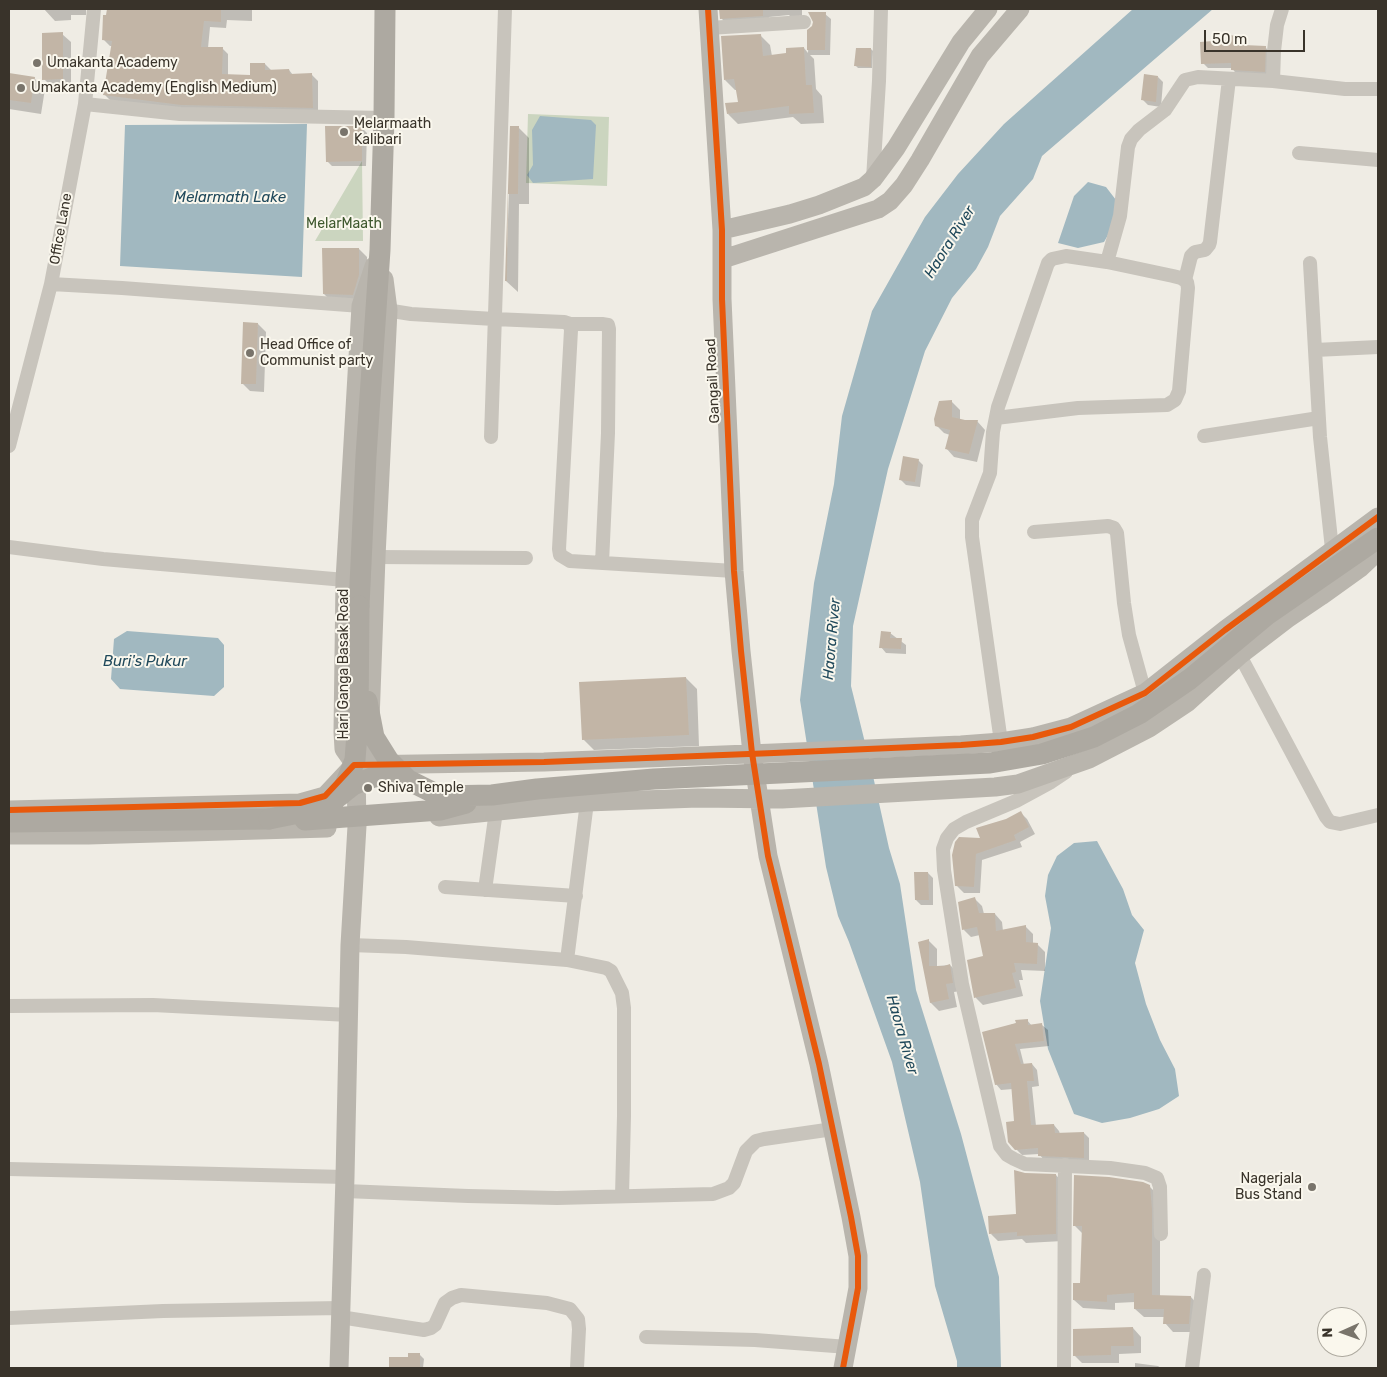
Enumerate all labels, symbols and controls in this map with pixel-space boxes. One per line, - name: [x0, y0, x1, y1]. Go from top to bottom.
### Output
- scale bar: [1207, 20, 1308, 52]
- text: 50 m: [1212, 30, 1247, 48]
- place label: Umakanta Academy: [47, 55, 178, 71]
- marker: Umakanta Academy: [31, 57, 43, 69]
- place label: Umakanta Academy (English Medium): [31, 80, 277, 96]
- marker: Umakanta Academy (English Medium): [15, 82, 27, 94]
- place label: Melarmaath Kalibari: [354, 116, 431, 148]
- marker: Melarmaath Kalibari: [338, 126, 350, 138]
- water label: Melarmath Lake: [174, 189, 286, 207]
- street label: Office Lane: [46, 192, 76, 266]
- water label: Haora River: [921, 202, 979, 282]
- park label: MelarMaath: [306, 216, 382, 232]
- place label: Head Office of Communist party: [260, 337, 373, 370]
- street label: Gangail Road: [702, 338, 724, 424]
- marker: Head Office of Communist party: [244, 347, 256, 359]
- street label: Hari Ganga Basak Road: [336, 589, 352, 739]
- water label: Haora River: [819, 597, 845, 681]
- water label: Buri's Pukur: [103, 653, 187, 671]
- place label: Shiva Temple: [378, 780, 464, 796]
- marker: Shiva Temple: [362, 782, 374, 794]
- water label: Haora River: [882, 993, 922, 1077]
- place label: Nagerjala Bus Stand: [1235, 1171, 1302, 1204]
- marker: Nagerjala Bus Stand: [1306, 1181, 1318, 1193]
- north arrow: [1317, 1307, 1367, 1357]
- text: N: [1319, 1327, 1336, 1338]

